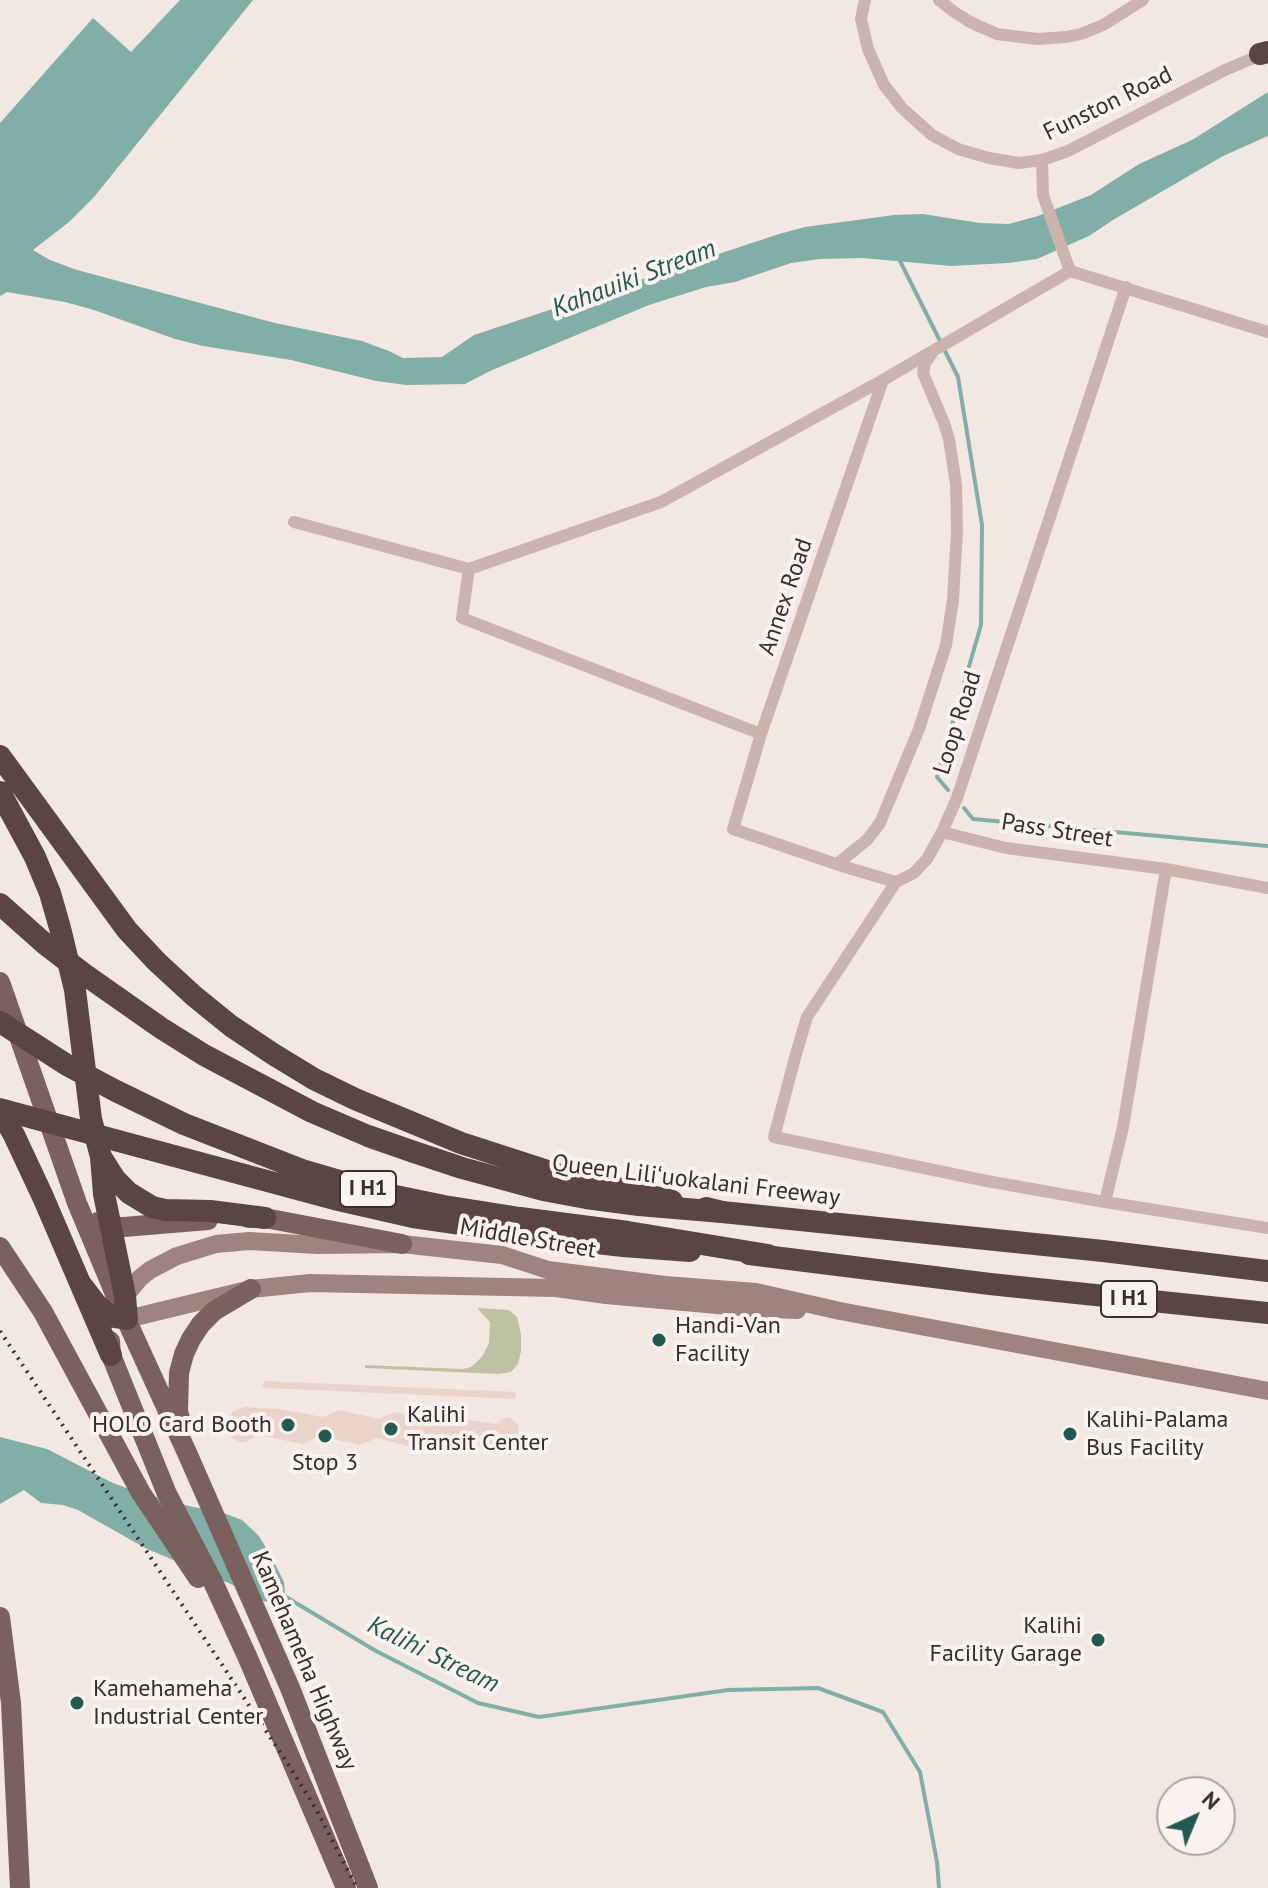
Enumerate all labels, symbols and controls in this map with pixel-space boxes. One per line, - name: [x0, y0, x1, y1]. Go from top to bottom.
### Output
- street label: Funston Road: [1039, 60, 1177, 148]
- water label: Kahauiki Stream: [548, 233, 720, 325]
- street label: Annex Road: [753, 535, 819, 659]
- street label: Loop Road: [928, 668, 988, 778]
- street label: Pass Street: [999, 808, 1115, 854]
- street label: Queen Liliʻuokalani Freeway: [550, 1149, 842, 1213]
- road number: I H1: [340, 1171, 396, 1207]
- street label: Middle Street: [457, 1213, 599, 1265]
- road number: I H1: [1101, 1281, 1157, 1317]
- place label: Handi-Van Facility: [675, 1312, 781, 1368]
- marker: Handi-Van Facility: [650, 1331, 668, 1349]
- place label: Kalihi Transit Center: [407, 1401, 548, 1457]
- place label: Kalihi-Palama Bus Facility: [1086, 1406, 1228, 1462]
- place label: HOLO Card Booth: [92, 1411, 272, 1439]
- marker: HOLO Card Booth: [279, 1416, 297, 1434]
- marker: Kalihi Transit Center: [382, 1420, 400, 1438]
- marker: Kalihi-Palama Bus Facility: [1061, 1425, 1079, 1443]
- marker: Stop 3: [316, 1427, 334, 1445]
- place label: Stop 3: [292, 1449, 358, 1477]
- street label: Kamehameha Highway: [245, 1547, 363, 1775]
- water label: Kalihi Stream: [362, 1610, 504, 1700]
- place label: Kalihi Facility Garage: [930, 1612, 1082, 1668]
- marker: Kalihi Facility Garage: [1089, 1631, 1107, 1649]
- place label: Kamehameha Industrial Center: [93, 1675, 264, 1731]
- marker: Kamehameha Industrial Center: [68, 1694, 86, 1712]
- north arrow: [1156, 1776, 1236, 1856]
- text: N: [1196, 1785, 1226, 1815]

